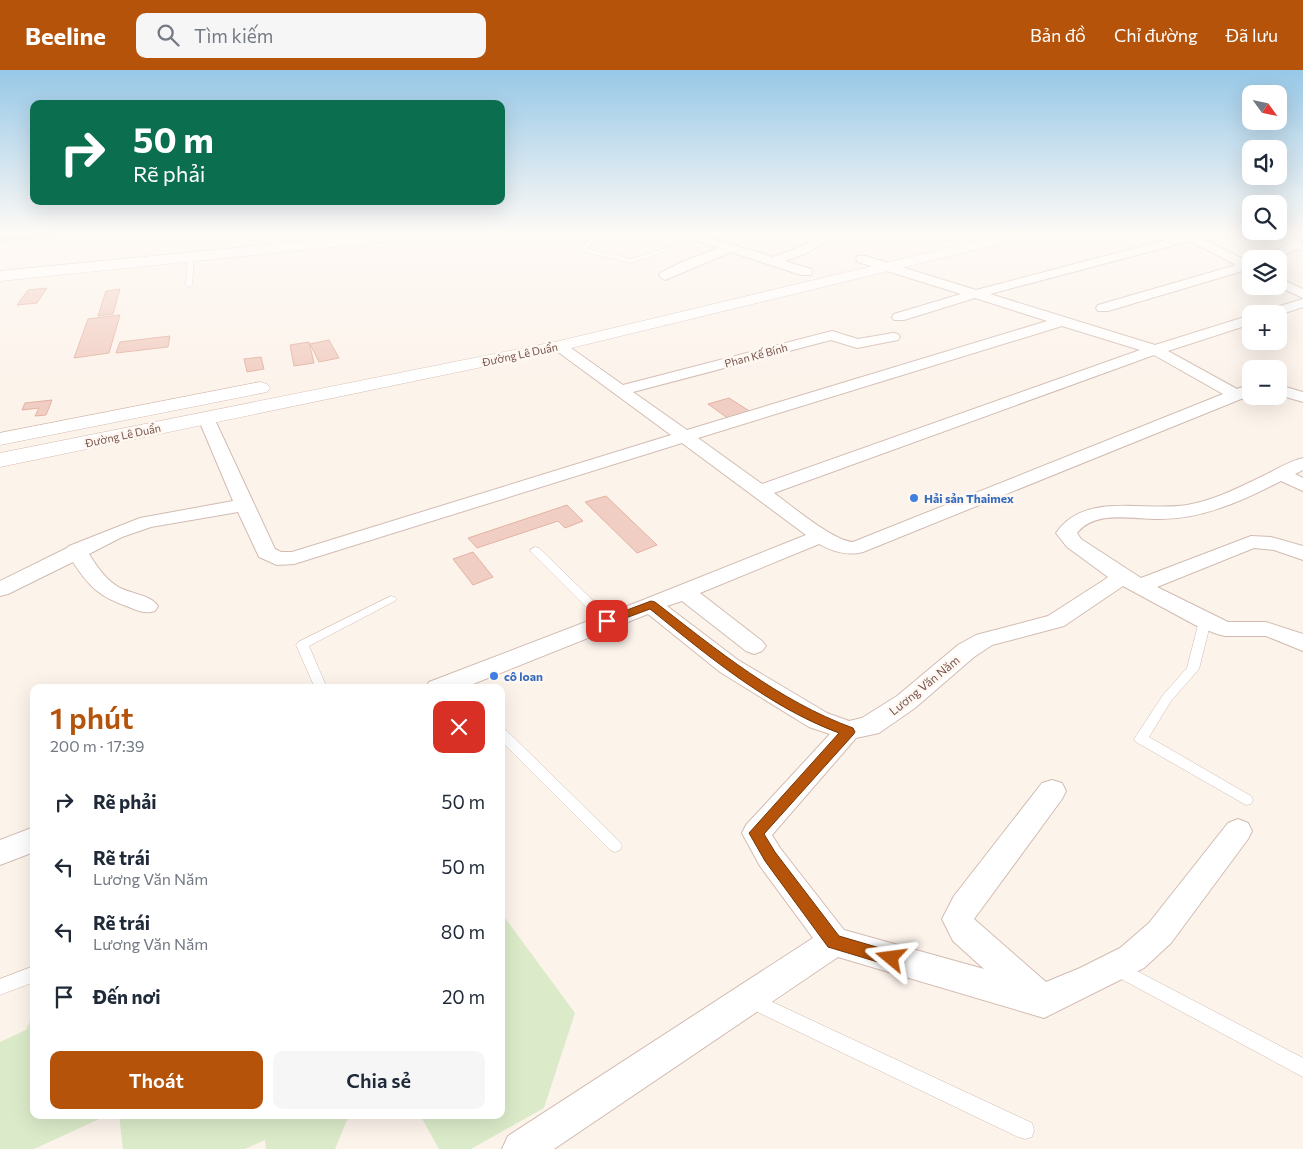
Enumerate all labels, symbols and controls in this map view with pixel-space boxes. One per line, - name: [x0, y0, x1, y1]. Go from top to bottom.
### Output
- search box: [136, 13, 486, 58]
- text: Beeline: [25, 21, 106, 50]
- icon: search: [154, 21, 182, 49]
- text: Tìm kiếm: [194, 24, 273, 47]
- text: Bản đồ: [1030, 24, 1086, 46]
- text: Chỉ đường: [1114, 24, 1198, 46]
- text: Đã lưu: [1226, 24, 1278, 46]
- north arrow: [1242, 85, 1288, 130]
- map controls: [1242, 85, 1287, 405]
- text: 50 m: [133, 117, 214, 160]
- icon: right: [50, 120, 115, 185]
- button: sound: [1242, 140, 1287, 185]
- text: Rẽ phải: [133, 160, 206, 187]
- button: search: [1242, 195, 1287, 240]
- button: layers: [1242, 250, 1287, 295]
- button: +: [1242, 305, 1287, 350]
- street label: Đường Lê Duẩn: [480, 339, 559, 369]
- street label: Phan Kế Bính: [723, 340, 789, 370]
- button: −: [1242, 360, 1287, 405]
- street label: Đường Lê Duẩn: [83, 420, 162, 450]
- place label: Hải sản Thaimex: [924, 491, 1014, 505]
- marker: Hải sản Thaimex: [908, 492, 920, 504]
- pin: [586, 600, 628, 642]
- icon: arrive: [593, 607, 621, 635]
- street label: Lương Văn Năm: [886, 652, 962, 718]
- place label: cô loan: [504, 669, 543, 683]
- marker: cô loan: [488, 670, 500, 682]
- text: 1 phút: [50, 698, 134, 735]
- button: close: [433, 701, 485, 753]
- text: 200 m · 17:39: [50, 736, 145, 755]
- icon: right: [50, 788, 78, 816]
- text: Rẽ phải: [93, 790, 157, 813]
- text: 50 m: [441, 790, 485, 813]
- text: Rẽ trái: [93, 846, 150, 869]
- icon: left: [50, 853, 78, 881]
- text: 50 m: [441, 855, 485, 878]
- text: Lương Văn Năm: [93, 869, 208, 888]
- text: Rẽ trái: [93, 911, 150, 934]
- icon: left: [50, 918, 78, 946]
- text: 80 m: [441, 920, 485, 943]
- position arrow: [864, 931, 916, 983]
- text: Lương Văn Năm: [93, 934, 208, 953]
- icon: arrive: [50, 983, 78, 1011]
- text: Đến nơi: [93, 985, 161, 1008]
- text: 20 m: [442, 985, 485, 1008]
- button: Thoát: [50, 1051, 263, 1109]
- button: Chia sẻ: [273, 1051, 485, 1109]

